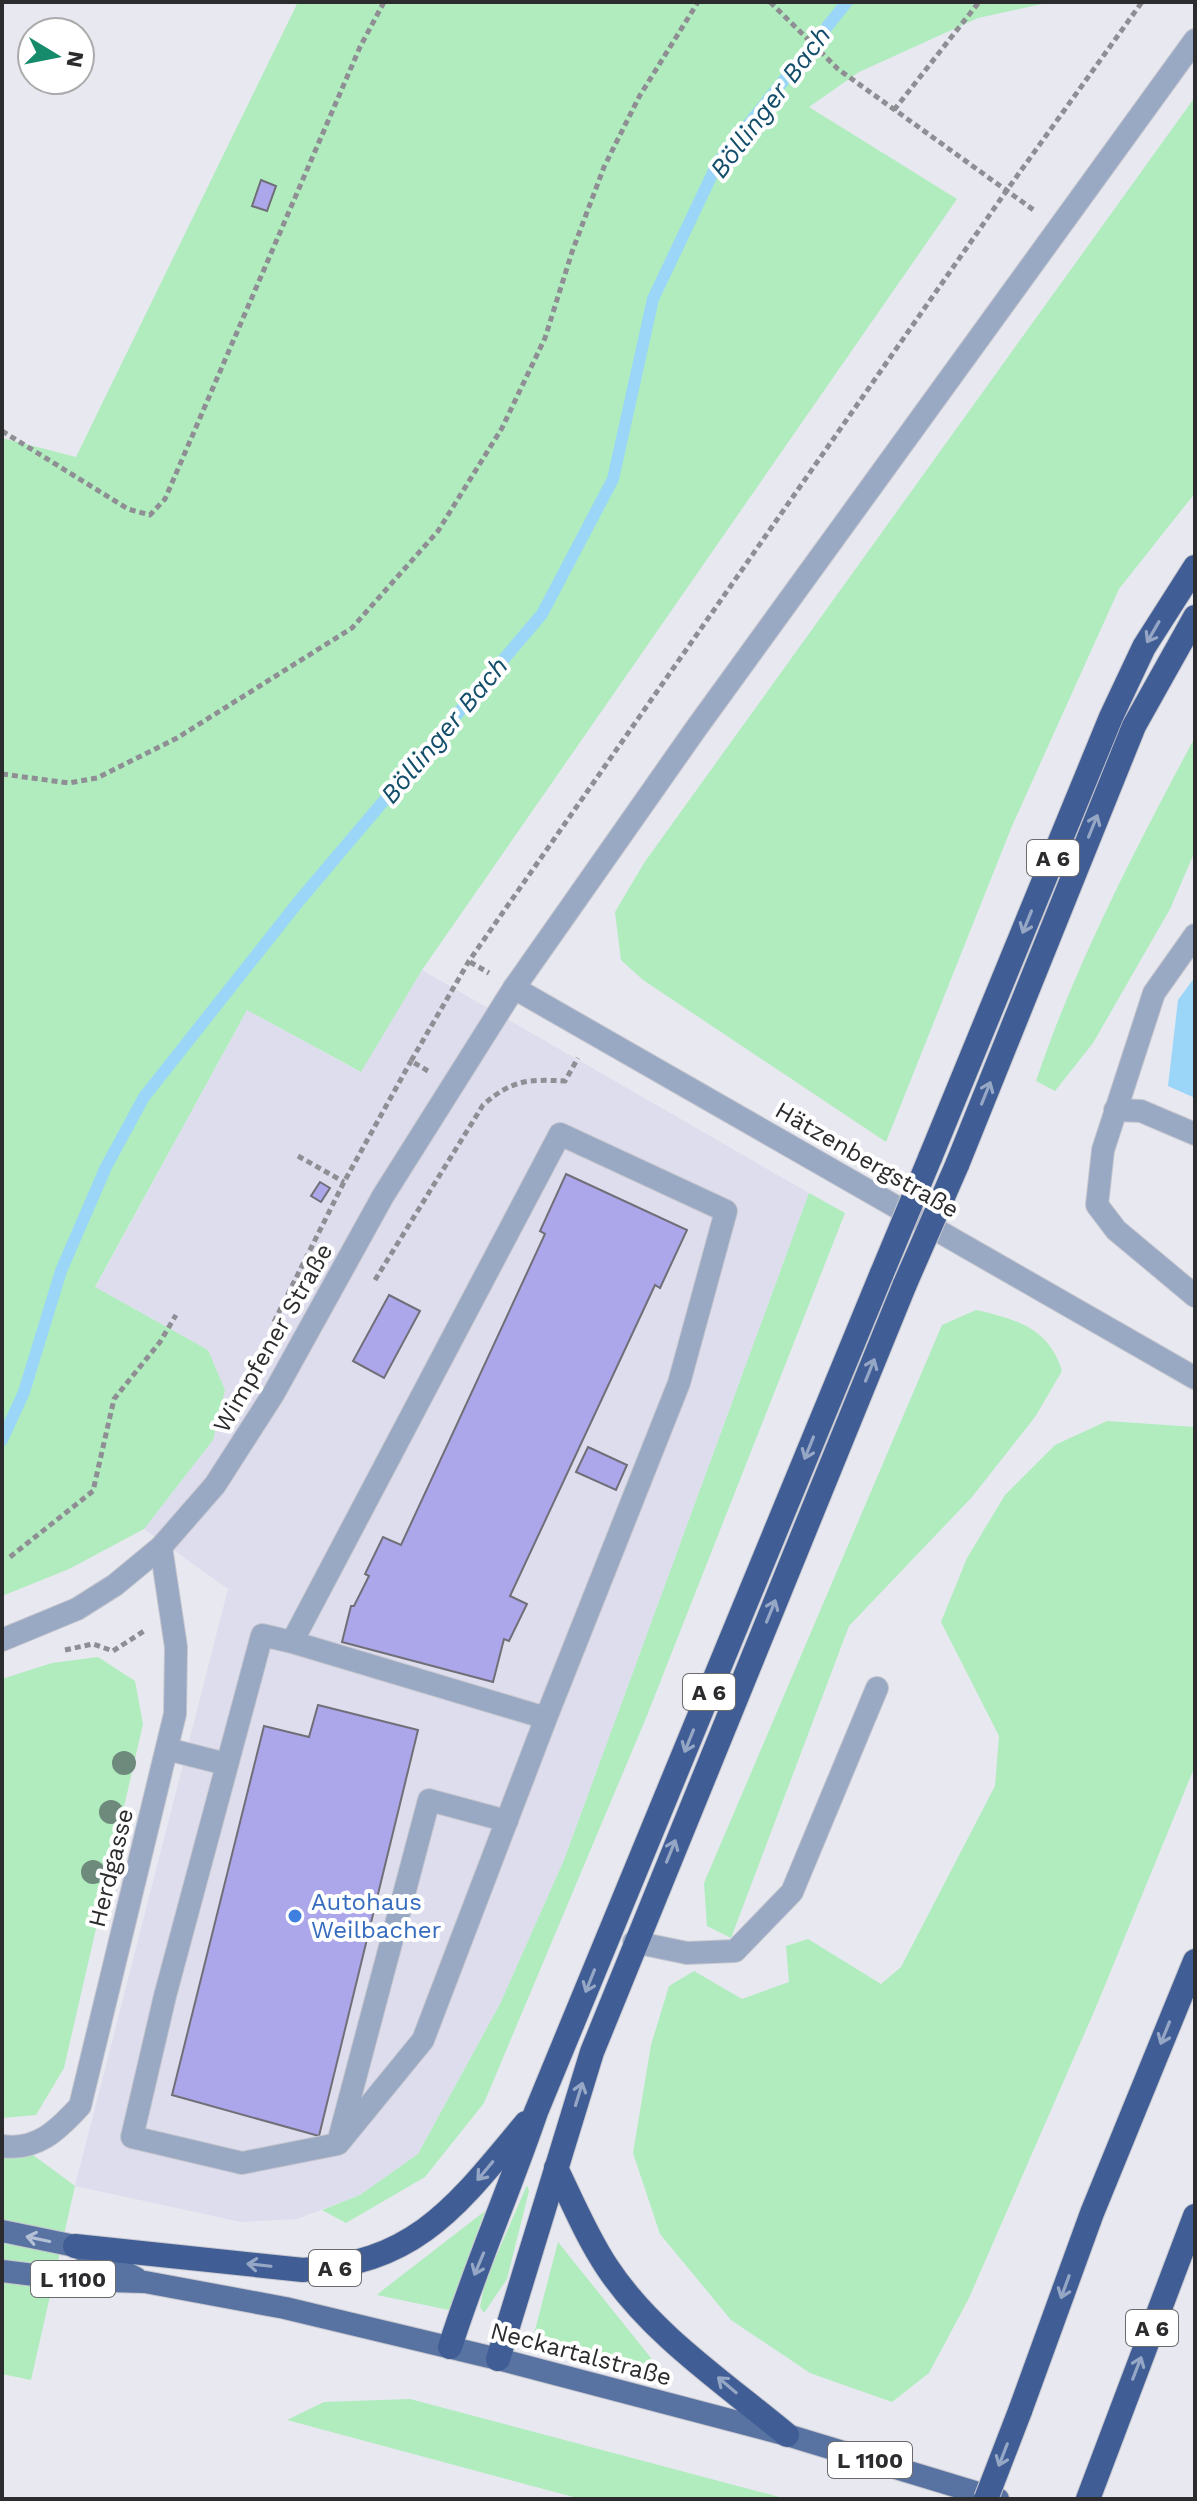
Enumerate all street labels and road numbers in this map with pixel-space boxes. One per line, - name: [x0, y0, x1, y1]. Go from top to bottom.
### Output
- road number: A 6: [1027, 840, 1079, 876]
- street label: Hätzenbergstraße: [770, 1096, 964, 1224]
- street label: Wimpfener Straße: [208, 1239, 338, 1437]
- road number: A 6: [683, 1674, 735, 1710]
- street label: Herdgasse: [83, 1806, 139, 1930]
- road number: A 6: [309, 2250, 361, 2286]
- road number: L 1100: [31, 2261, 115, 2297]
- road number: A 6: [1126, 2310, 1178, 2346]
- street label: Neckartalstraße: [487, 2316, 675, 2392]
- road number: L 1100: [828, 2442, 912, 2478]

